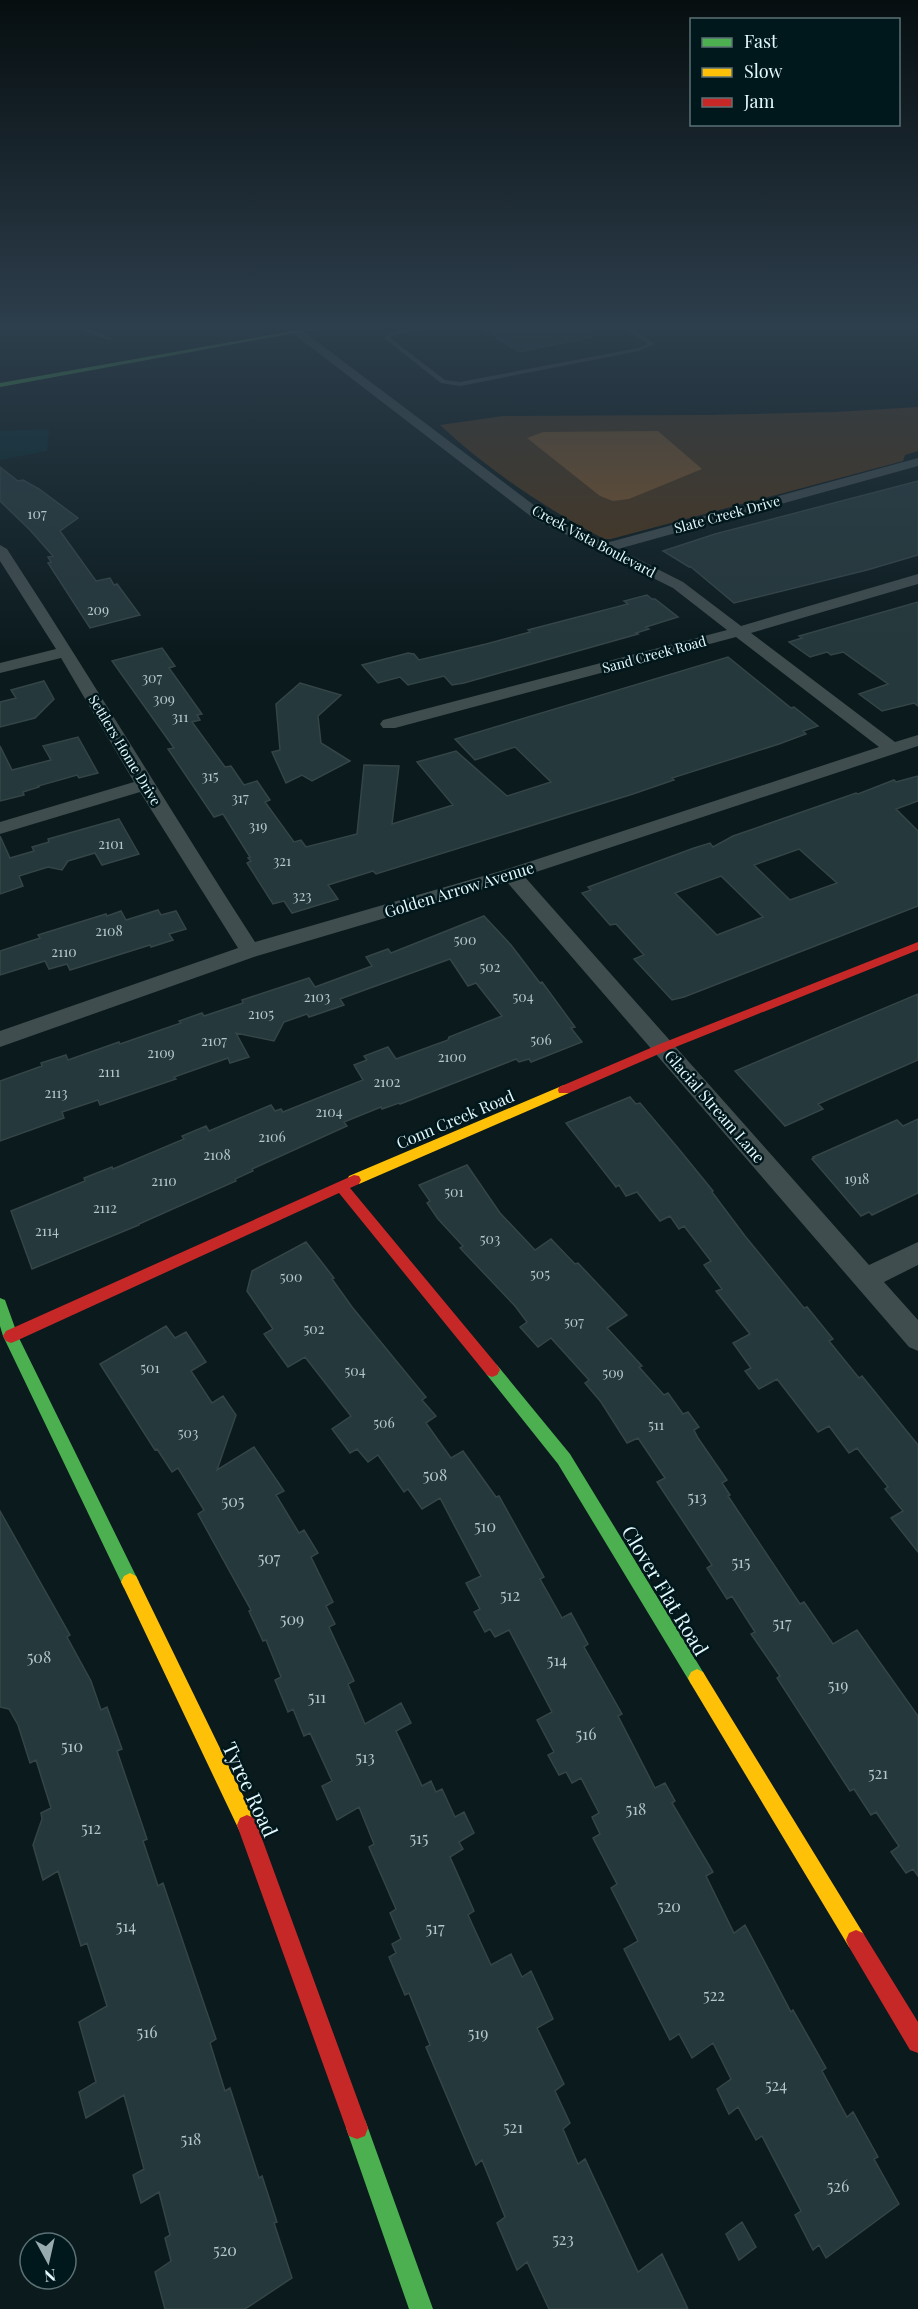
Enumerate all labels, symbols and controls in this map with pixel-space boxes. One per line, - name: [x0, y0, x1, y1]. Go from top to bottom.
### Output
- legend: [690, 18, 900, 126]
- text: Fast: [744, 29, 778, 53]
- text: Slow: [744, 59, 782, 83]
- text: Jam: [743, 89, 774, 113]
- street label: Slate Creek Drive: [672, 491, 782, 537]
- street label: Creek Vista Boulevard: [529, 500, 659, 582]
- house number: 107: [27, 504, 47, 523]
- house number: 209: [87, 600, 109, 619]
- street label: Sand Creek Road: [600, 631, 708, 677]
- house number: 307: [142, 668, 163, 687]
- house number: 309: [153, 689, 175, 708]
- street label: Settlers Home Drive: [84, 691, 166, 809]
- house number: 311: [172, 707, 188, 726]
- house number: 315: [201, 766, 219, 785]
- house number: 317: [231, 788, 249, 807]
- house number: 319: [249, 816, 267, 835]
- house number: 2101: [98, 834, 124, 853]
- house number: 321: [273, 851, 291, 870]
- street label: Golden Arrow Avenue: [382, 856, 536, 922]
- house number: 323: [292, 886, 312, 905]
- house number: 2108: [95, 921, 123, 940]
- house number: 500: [454, 930, 476, 949]
- house number: 2110: [51, 942, 77, 961]
- house number: 502: [480, 957, 501, 976]
- house number: 2103: [304, 987, 330, 1006]
- house number: 504: [512, 987, 534, 1006]
- house number: 2105: [248, 1004, 274, 1023]
- house number: 506: [530, 1030, 552, 1049]
- house number: 2107: [201, 1031, 227, 1050]
- house number: 2109: [147, 1043, 175, 1062]
- street label: Glacial Stream Lane: [660, 1045, 770, 1167]
- house number: 2100: [438, 1047, 466, 1066]
- house number: 2111: [98, 1062, 120, 1081]
- house number: 2102: [374, 1072, 401, 1091]
- house number: 2113: [44, 1083, 68, 1102]
- street label: Conn Creek Road: [393, 1085, 517, 1153]
- house number: 2104: [315, 1102, 343, 1121]
- house number: 2106: [258, 1127, 286, 1146]
- house number: 2108: [203, 1145, 231, 1164]
- house number: 1918: [845, 1169, 869, 1188]
- house number: 2110: [151, 1171, 177, 1190]
- house number: 501: [444, 1182, 464, 1201]
- house number: 2112: [93, 1198, 117, 1217]
- house number: 2114: [35, 1221, 59, 1240]
- house number: 503: [480, 1229, 500, 1248]
- house number: 505: [530, 1264, 550, 1283]
- house number: 500: [280, 1267, 302, 1286]
- house number: 507: [564, 1312, 584, 1331]
- house number: 502: [304, 1319, 325, 1338]
- house number: 501: [140, 1358, 160, 1377]
- house number: 504: [344, 1361, 366, 1380]
- house number: 509: [602, 1363, 624, 1382]
- house number: 506: [373, 1413, 395, 1432]
- house number: 511: [648, 1415, 664, 1434]
- house number: 503: [178, 1423, 198, 1442]
- house number: 508: [423, 1464, 447, 1485]
- house number: 513: [687, 1486, 707, 1507]
- house number: 505: [222, 1490, 244, 1511]
- house number: 510: [474, 1515, 496, 1536]
- street label: Clover Flat Road: [616, 1520, 716, 1660]
- house number: 507: [258, 1547, 281, 1568]
- house number: 515: [731, 1551, 751, 1572]
- house number: 512: [500, 1584, 520, 1605]
- house number: 509: [280, 1608, 304, 1629]
- house number: 517: [772, 1612, 792, 1633]
- house number: 508: [27, 1646, 51, 1667]
- house number: 514: [547, 1649, 567, 1670]
- house number: 519: [828, 1674, 848, 1695]
- house number: 511: [308, 1686, 326, 1707]
- house number: 516: [576, 1723, 596, 1744]
- house number: 510: [61, 1735, 83, 1756]
- street label: Tyree Road: [217, 1737, 285, 1841]
- house number: 513: [355, 1746, 375, 1767]
- house number: 521: [868, 1762, 888, 1783]
- house number: 518: [626, 1798, 646, 1819]
- house number: 512: [81, 1817, 101, 1838]
- house number: 515: [409, 1827, 429, 1848]
- house number: 520: [657, 1895, 681, 1916]
- house number: 514: [116, 1915, 136, 1936]
- house number: 517: [425, 1917, 445, 1938]
- house number: 522: [703, 1984, 725, 2005]
- house number: 516: [137, 2021, 157, 2042]
- house number: 519: [468, 2022, 488, 2043]
- house number: 524: [765, 2074, 787, 2095]
- house number: 521: [503, 2116, 523, 2137]
- house number: 518: [181, 2128, 201, 2149]
- house number: 526: [827, 2175, 849, 2196]
- house number: 523: [552, 2228, 574, 2249]
- north arrow: [18, 2231, 78, 2291]
- house number: 520: [213, 2239, 237, 2260]
- text: N: [43, 2265, 57, 2288]

